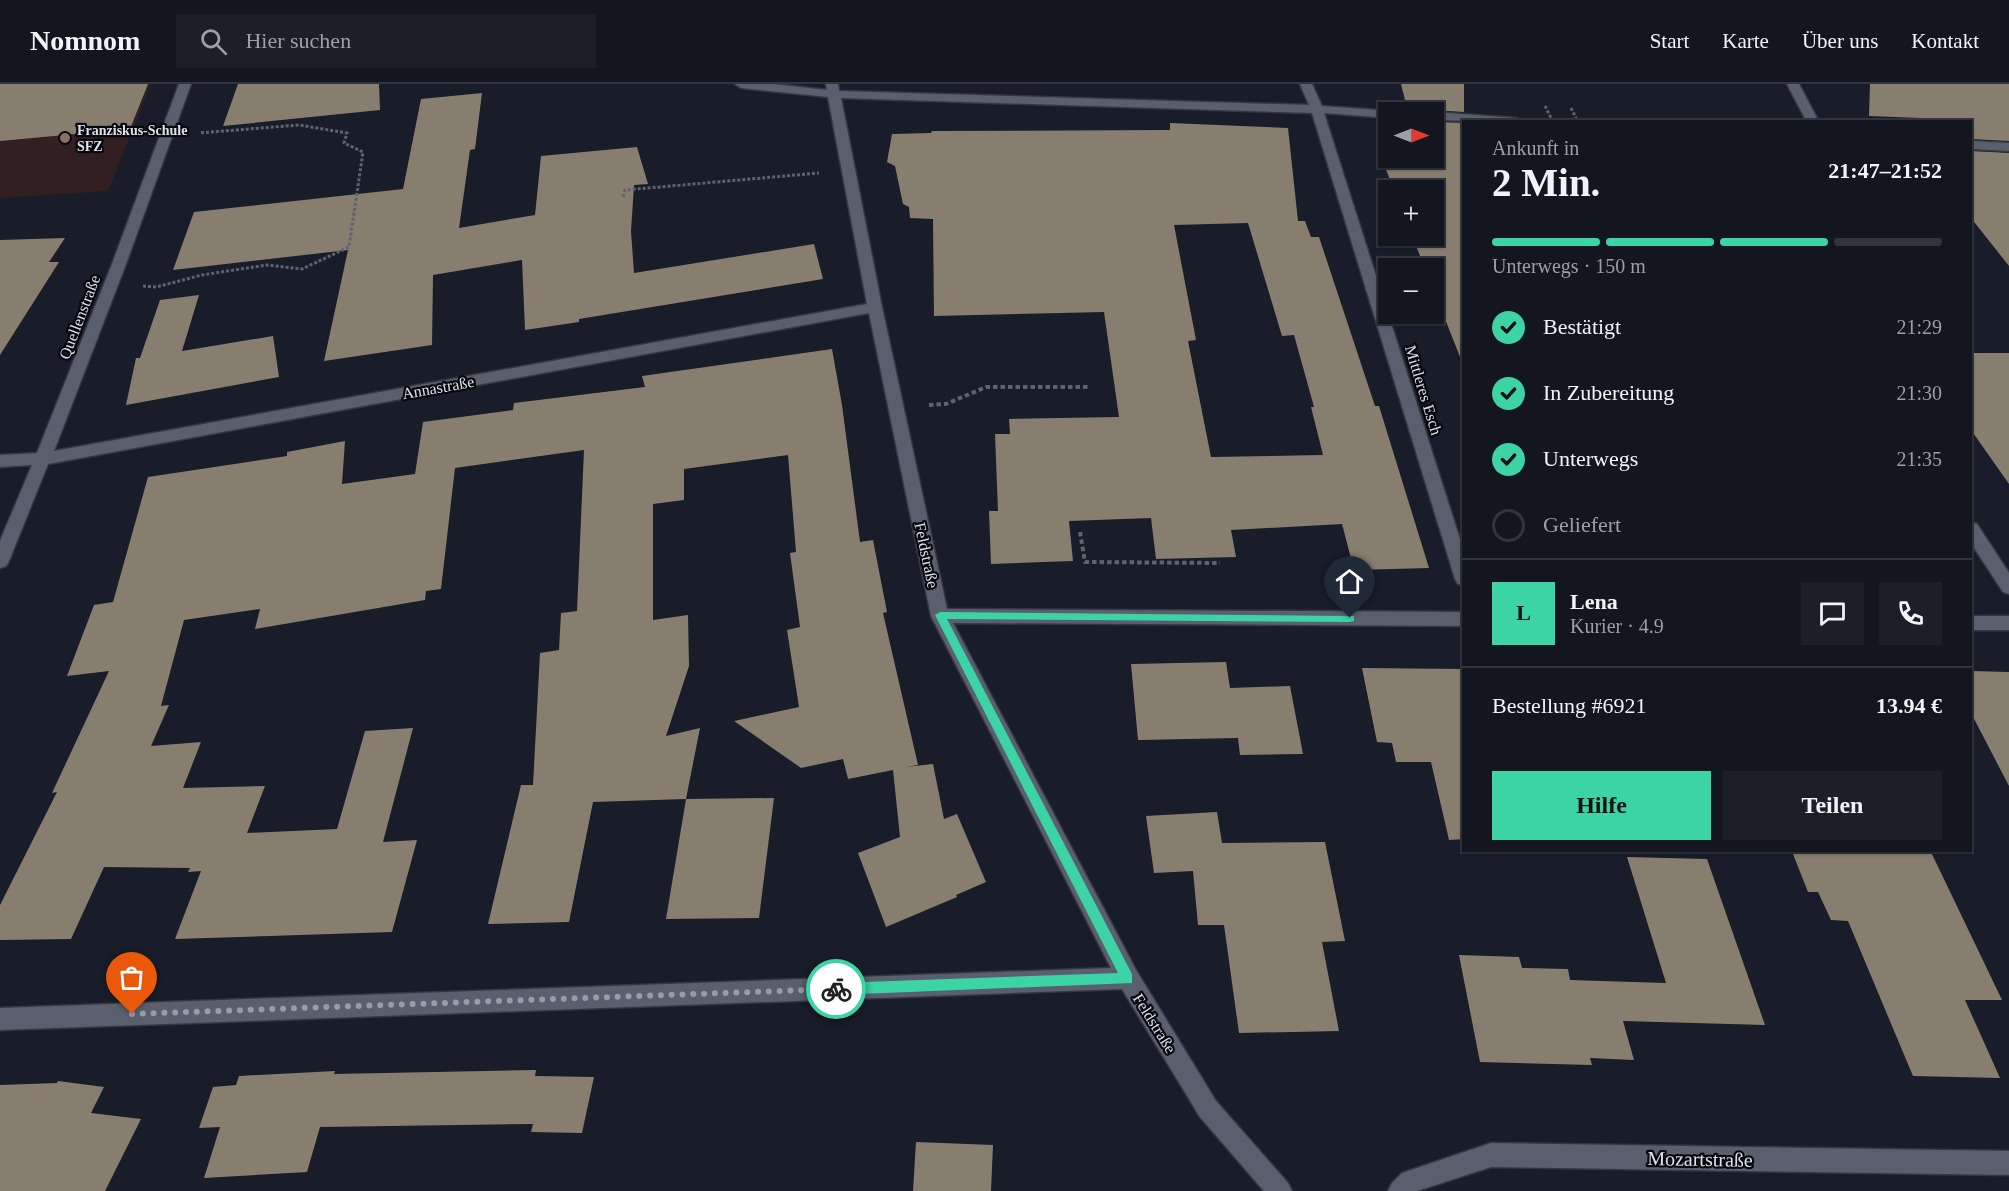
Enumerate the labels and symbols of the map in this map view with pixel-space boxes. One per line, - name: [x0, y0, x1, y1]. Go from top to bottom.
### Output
- north arrow: [1378, 102, 1444, 168]
- place label: Franziskus-Schule SFZ: [77, 123, 187, 154]
- marker: Franziskus-Schule SFZ: [58, 131, 72, 145]
- street label: Quellenstraße: [56, 273, 103, 362]
- street label: Mittleres Esch: [1402, 343, 1445, 437]
- street label: Annastraße: [401, 373, 475, 402]
- street label: Feldstraße: [911, 521, 942, 589]
- pin: [1324, 556, 1375, 618]
- pin: [106, 952, 157, 1014]
- courier: [806, 959, 866, 1019]
- street label: Feldstraße: [1130, 990, 1179, 1056]
- street label: Mozartstraße: [1647, 1147, 1753, 1171]

